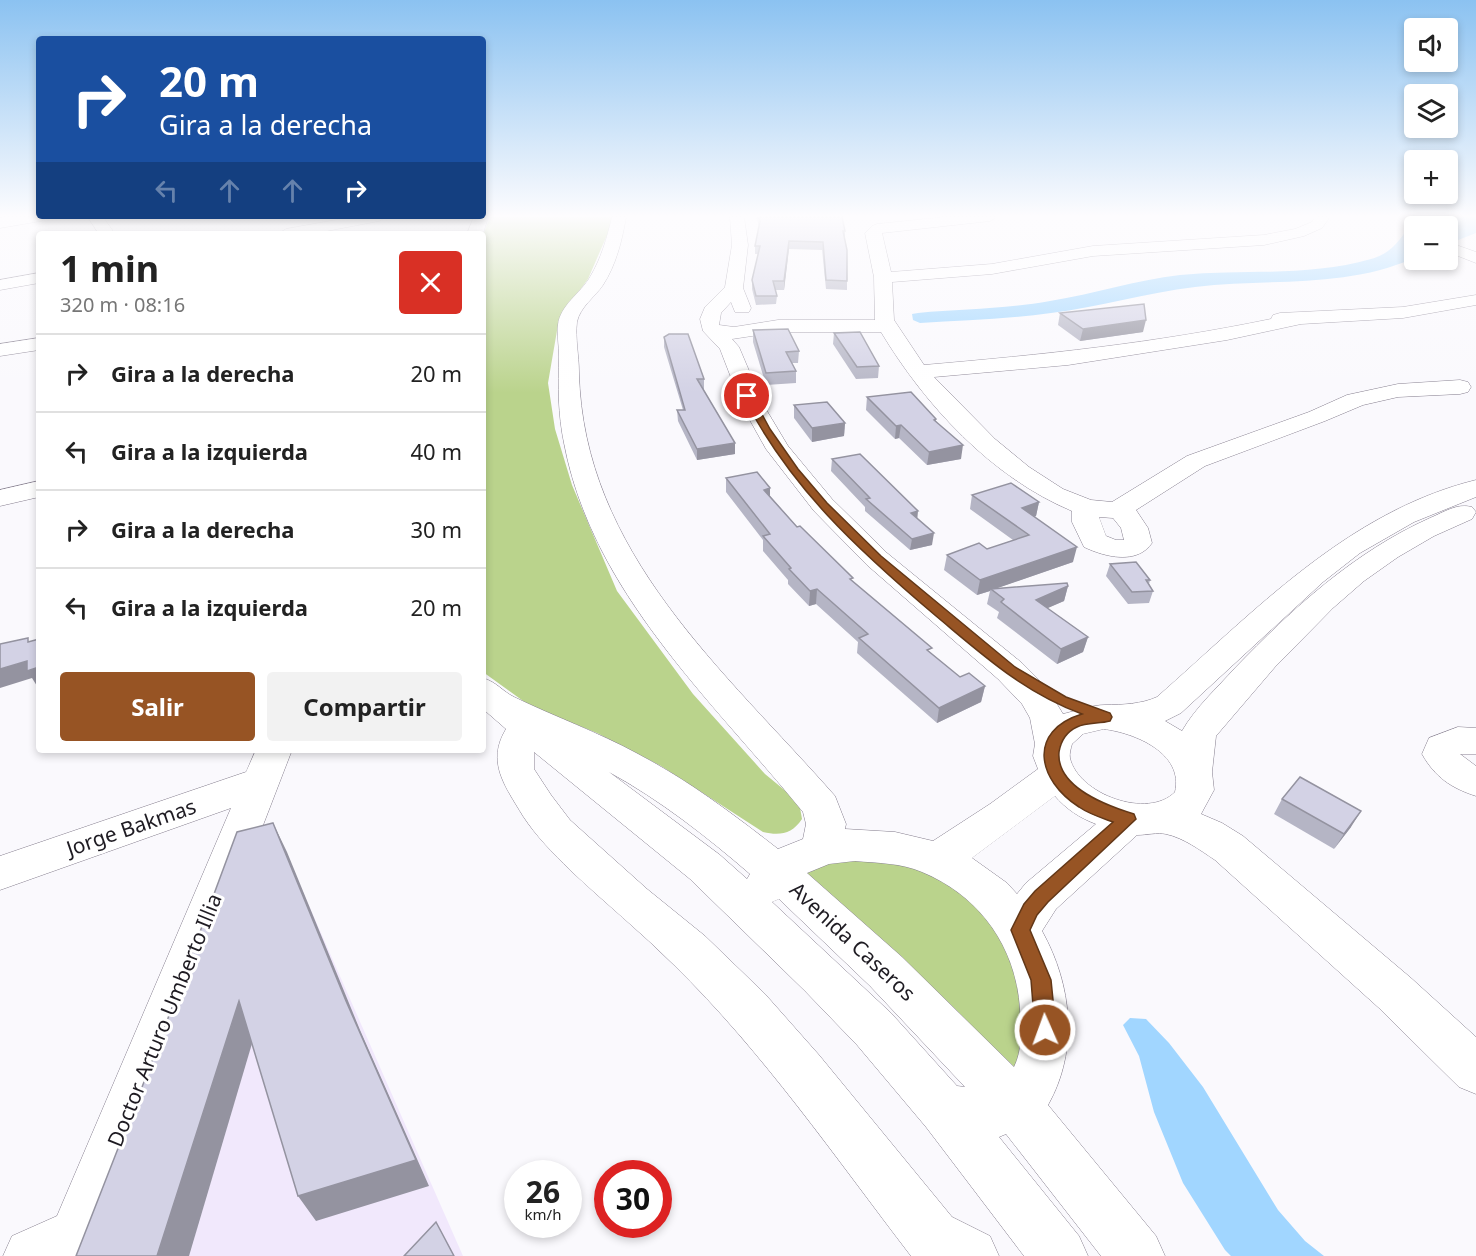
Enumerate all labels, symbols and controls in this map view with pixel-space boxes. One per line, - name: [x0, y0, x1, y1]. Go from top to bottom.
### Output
- map controls: [1404, 18, 1458, 270]
- button: sound: [1404, 18, 1458, 72]
- text: 20 m: [159, 52, 259, 109]
- icon: right: [60, 60, 138, 138]
- button: layers: [1404, 84, 1458, 138]
- text: Gira a la derecha: [159, 106, 372, 143]
- button: +: [1404, 150, 1458, 204]
- icon: left: [150, 174, 183, 207]
- icon: ahead: [213, 174, 246, 207]
- icon: ahead: [276, 174, 309, 207]
- icon: right: [339, 174, 372, 207]
- button: −: [1404, 216, 1458, 270]
- text: 1 min: [60, 244, 159, 293]
- button: close: [399, 251, 462, 314]
- text: 320 m · 08:16: [60, 291, 185, 318]
- icon: right: [60, 357, 93, 390]
- text: Gira a la derecha: [111, 358, 295, 388]
- text: 20 m: [411, 358, 462, 388]
- pin: [721, 370, 772, 421]
- icon: arrive: [730, 379, 763, 412]
- icon: left: [60, 435, 93, 468]
- text: Gira a la izquierda: [111, 436, 308, 466]
- text: 40 m: [411, 436, 462, 466]
- icon: right: [60, 513, 93, 546]
- text: Gira a la derecha: [111, 514, 295, 544]
- text: 30 m: [411, 514, 462, 544]
- icon: left: [60, 591, 93, 624]
- text: Gira a la izquierda: [111, 592, 308, 622]
- text: 20 m: [411, 592, 462, 622]
- button: Salir: [60, 672, 255, 741]
- button: Compartir: [267, 672, 462, 741]
- street label: Jorge Bakmas: [61, 792, 199, 863]
- street label: Avenida Caseros: [784, 875, 922, 1007]
- street label: Doctor Arturo Umberto Illia: [100, 889, 228, 1151]
- position arrow: [1013, 998, 1077, 1062]
- speed limit sign: 30: [594, 1160, 672, 1238]
- text: 26: [526, 1171, 560, 1212]
- text: km/h: [525, 1204, 561, 1224]

